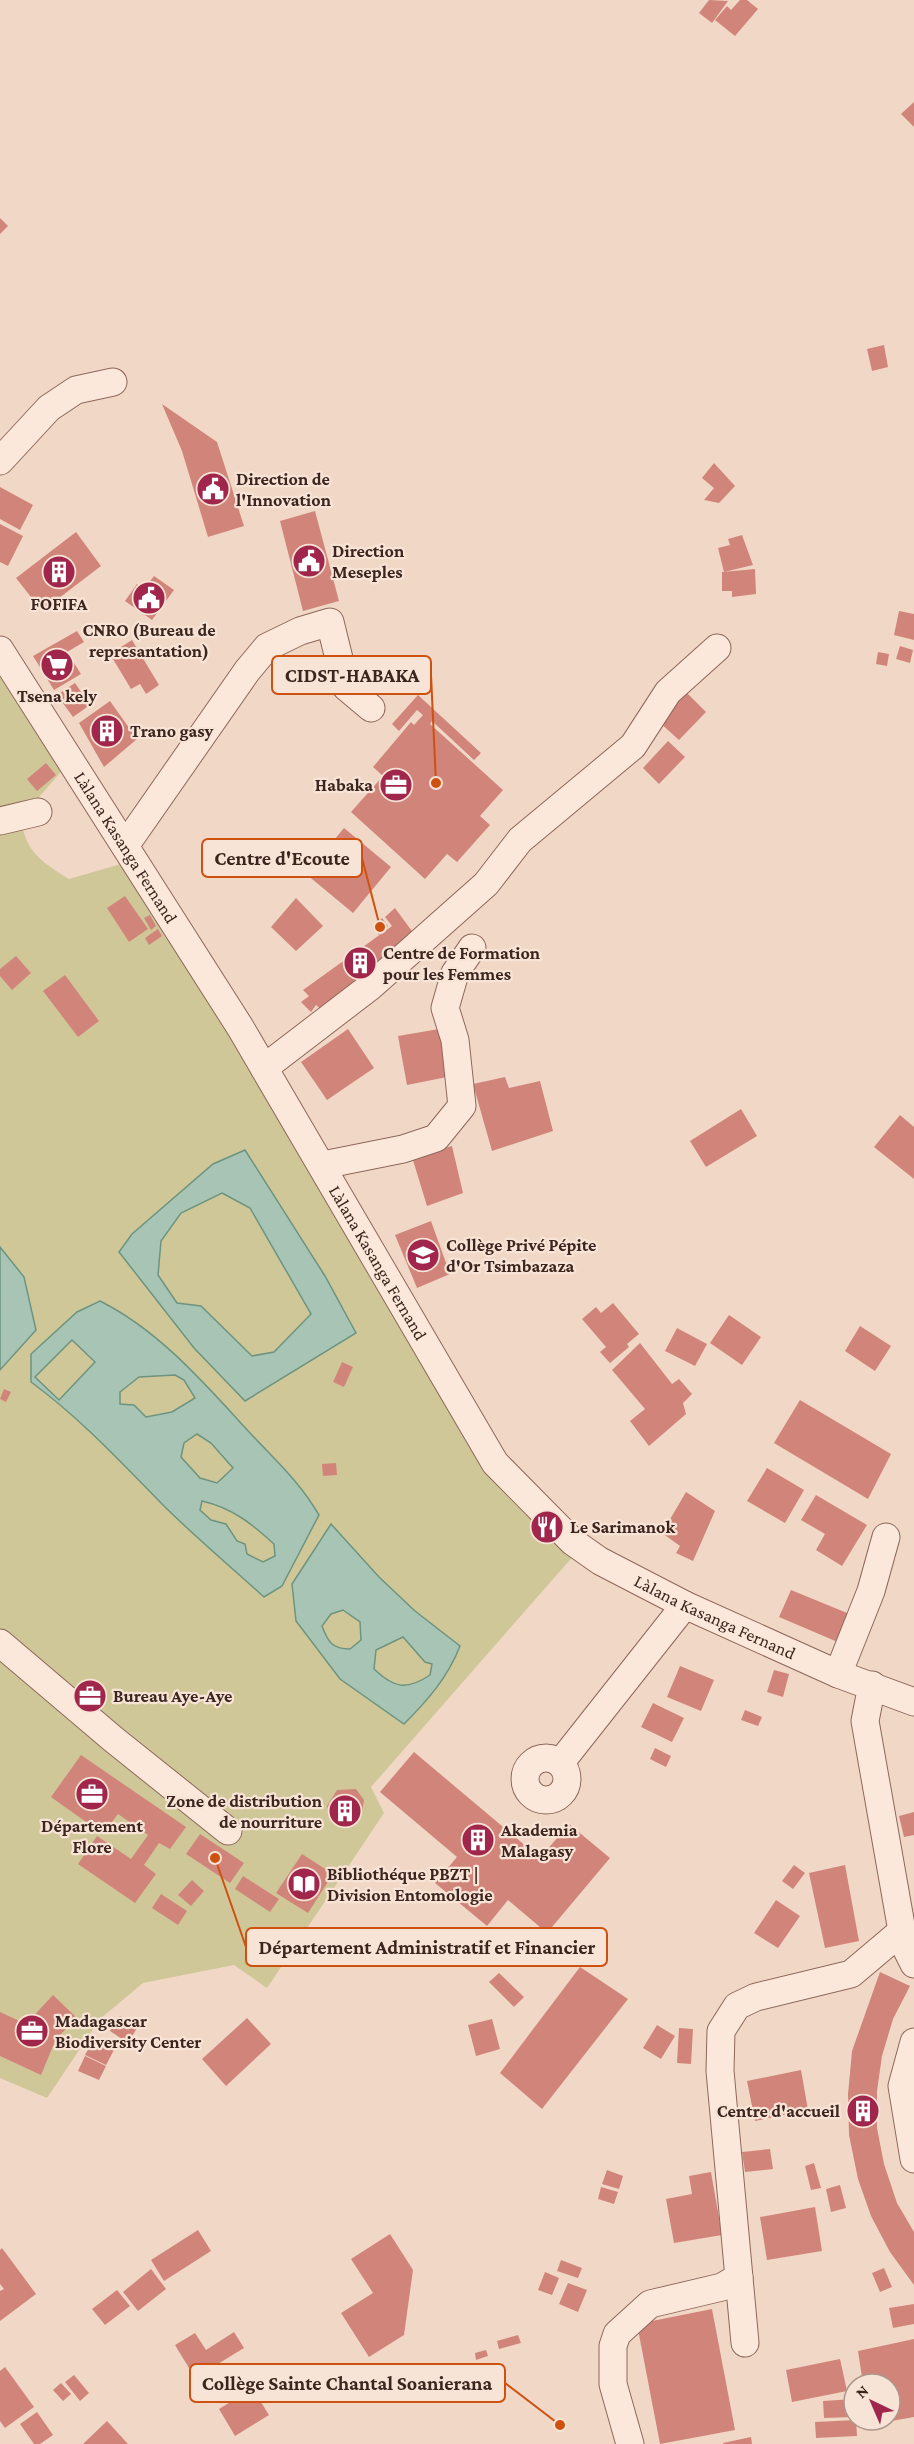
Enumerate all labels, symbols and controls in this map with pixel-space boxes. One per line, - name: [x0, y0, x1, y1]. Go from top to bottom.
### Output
- place label: Direction de l'Innovation: [236, 469, 332, 510]
- public building icon: Direction de l'Innovation: [195, 471, 231, 507]
- place label: Direction Meseples: [332, 541, 405, 582]
- public building icon: Direction Meseples: [291, 543, 327, 579]
- building icon: FOFIFA: [41, 554, 77, 590]
- public building icon: CNRO (Bureau de represantation): [131, 580, 167, 616]
- place label: FOFIFA: [31, 594, 88, 614]
- place label: CNRO (Bureau de represantation): [82, 620, 216, 662]
- supermarket icon: Tsena kely: [39, 647, 75, 683]
- callout: CIDST-HABAKA: [272, 656, 431, 694]
- text: CIDST-HABAKA: [285, 664, 420, 686]
- place label: Tsena kely: [17, 686, 97, 706]
- building icon: Trano gasy: [89, 713, 125, 749]
- place label: Trano gasy: [130, 721, 214, 741]
- office icon: Habaka: [378, 767, 414, 803]
- street label: Làlana Kasanga Fernand: [70, 768, 182, 927]
- place label: Habaka: [315, 775, 373, 795]
- callout: Centre d'Ecoute: [202, 839, 362, 877]
- text: Centre d'Ecoute: [214, 847, 350, 869]
- place label: Centre de Formation pour les Femmes: [383, 943, 541, 984]
- building icon: Centre de Formation pour les Femmes: [342, 945, 378, 981]
- street label: Làlana Kasanga Fernand: [325, 1182, 431, 1344]
- place label: Collège Privé Pépite d'Or Tsimbazaza: [446, 1235, 596, 1276]
- school or university icon: Collège Privé Pépite d'Or Tsimbazaza: [405, 1237, 441, 1273]
- restaurant icon: Le Sarimanok: [529, 1509, 565, 1545]
- place label: Le Sarimanok: [570, 1517, 675, 1537]
- street label: Làlana Kasanga Fernand: [631, 1571, 799, 1664]
- office icon: Bureau Aye-Aye: [72, 1678, 108, 1714]
- place label: Bureau Aye-Aye: [113, 1686, 232, 1706]
- office icon: Département Flore: [74, 1776, 110, 1812]
- place label: Zone de distribution de nourriture: [166, 1791, 323, 1832]
- building icon: Zone de distribution de nourriture: [327, 1793, 363, 1829]
- place label: Département Flore: [41, 1816, 143, 1857]
- place label: Akademia Malagasy: [500, 1820, 578, 1861]
- building icon: Akademia Malagasy: [460, 1822, 496, 1858]
- place label: Bibliothéque PBZT | Division Entomologie: [327, 1864, 493, 1905]
- library icon: Bibliothéque PBZT | Division Entomologie: [286, 1866, 322, 1902]
- callout: Département Administratif et Financier: [246, 1928, 607, 1966]
- text: Département Administratif et Financier: [259, 1936, 596, 1958]
- place label: Madagascar Biodiversity Center: [55, 2011, 202, 2052]
- office icon: Madagascar Biodiversity Center: [14, 2013, 50, 2049]
- building icon: Centre d'accueil: [845, 2093, 881, 2129]
- place label: Centre d'accueil: [717, 2101, 840, 2121]
- callout: Collège Sainte Chantal Soanierana: [190, 2364, 505, 2402]
- text: Collège Sainte Chantal Soanierana: [202, 2372, 492, 2394]
- north arrow: [842, 2372, 902, 2432]
- text: N: [852, 2382, 872, 2401]

